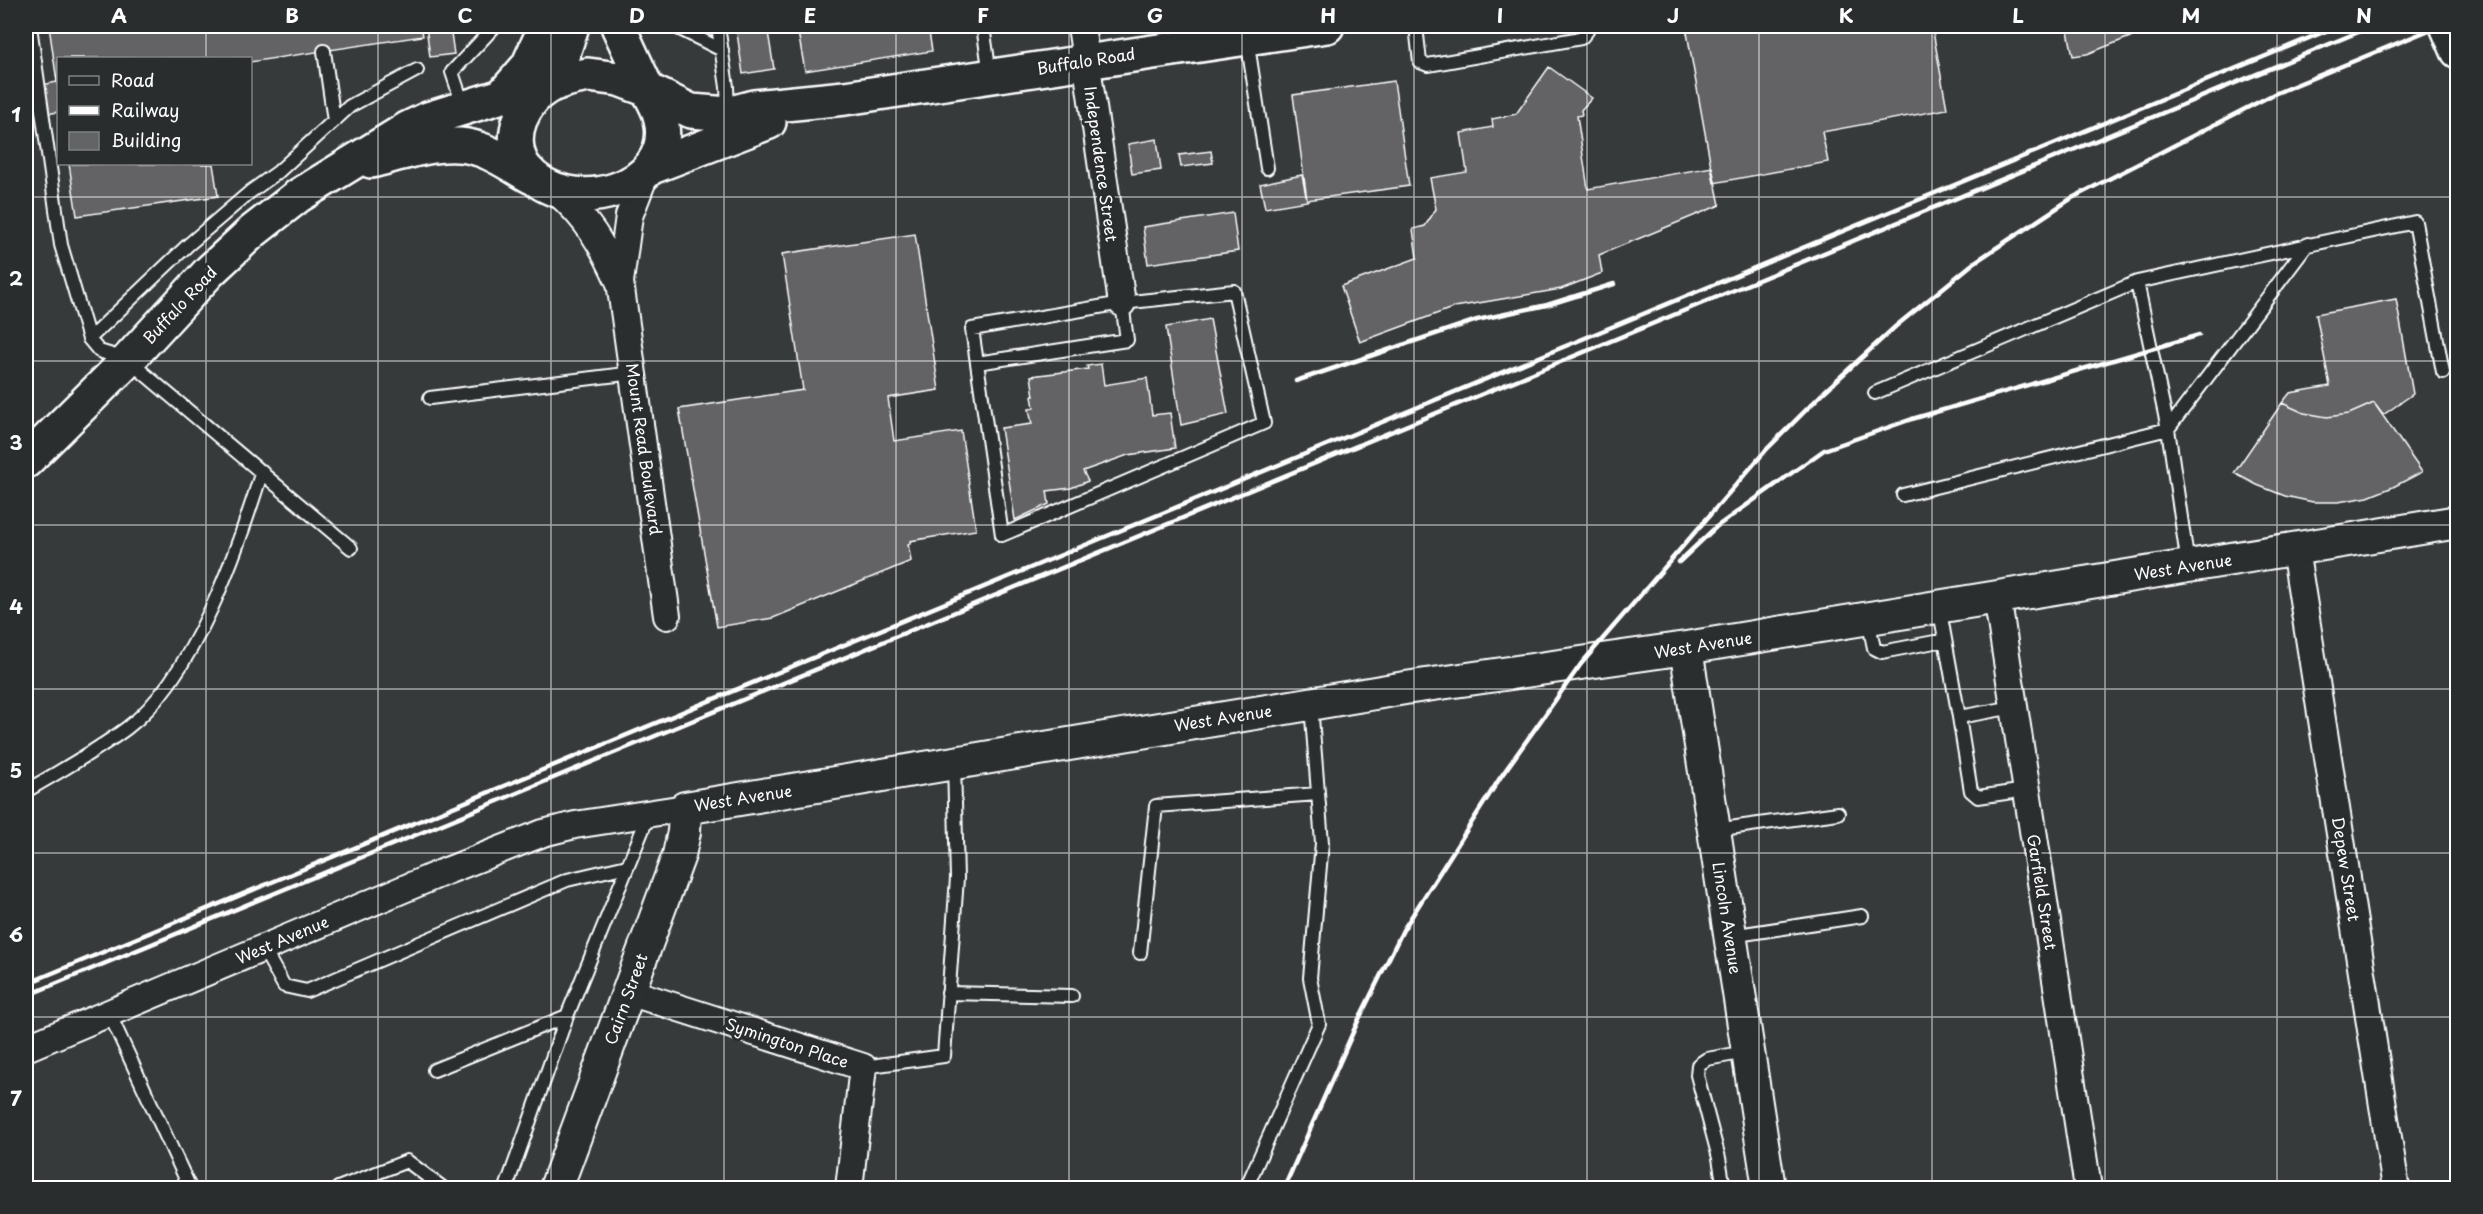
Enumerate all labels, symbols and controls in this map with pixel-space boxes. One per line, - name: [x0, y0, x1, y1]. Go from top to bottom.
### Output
- text: A: [111, 0, 127, 30]
- text: B: [285, 0, 299, 30]
- text: C: [457, 0, 473, 30]
- text: D: [629, 0, 645, 30]
- text: E: [804, 0, 816, 30]
- text: F: [977, 0, 989, 30]
- text: G: [1147, 0, 1163, 30]
- text: H: [1320, 0, 1336, 30]
- text: I: [1497, 0, 1503, 30]
- text: J: [1667, 0, 1679, 30]
- text: K: [1839, 0, 1854, 30]
- text: L: [2012, 0, 2024, 30]
- text: M: [2182, 0, 2200, 30]
- text: N: [2356, 0, 2372, 30]
- street label: Buffalo Road: [1035, 40, 1137, 80]
- legend: [57, 57, 252, 165]
- text: Road: [111, 66, 155, 93]
- street label: Independence Street: [1079, 84, 1125, 244]
- text: Railway: [111, 96, 179, 123]
- text: 1: [11, 99, 21, 129]
- text: Building: [111, 126, 181, 153]
- street label: Buffalo Road: [137, 260, 222, 349]
- text: 2: [9, 263, 23, 293]
- street label: Mount Read Boulevard: [621, 361, 669, 537]
- text: 3: [9, 427, 23, 457]
- street label: West Avenue: [2132, 546, 2234, 586]
- text: 4: [9, 591, 23, 621]
- street label: West Avenue: [1652, 624, 1754, 664]
- street label: West Avenue: [1172, 697, 1274, 737]
- text: 5: [10, 755, 22, 785]
- street label: West Avenue: [692, 777, 794, 817]
- street label: Depew Street: [2327, 815, 2367, 923]
- street label: Garfield Street: [2022, 832, 2064, 952]
- street label: Lincoln Avenue: [1707, 860, 1749, 976]
- street label: West Avenue: [231, 909, 332, 969]
- text: 6: [9, 919, 23, 949]
- street label: Cairn Street: [597, 949, 653, 1048]
- street label: Symington Place: [723, 1011, 852, 1073]
- text: 7: [10, 1083, 22, 1113]

